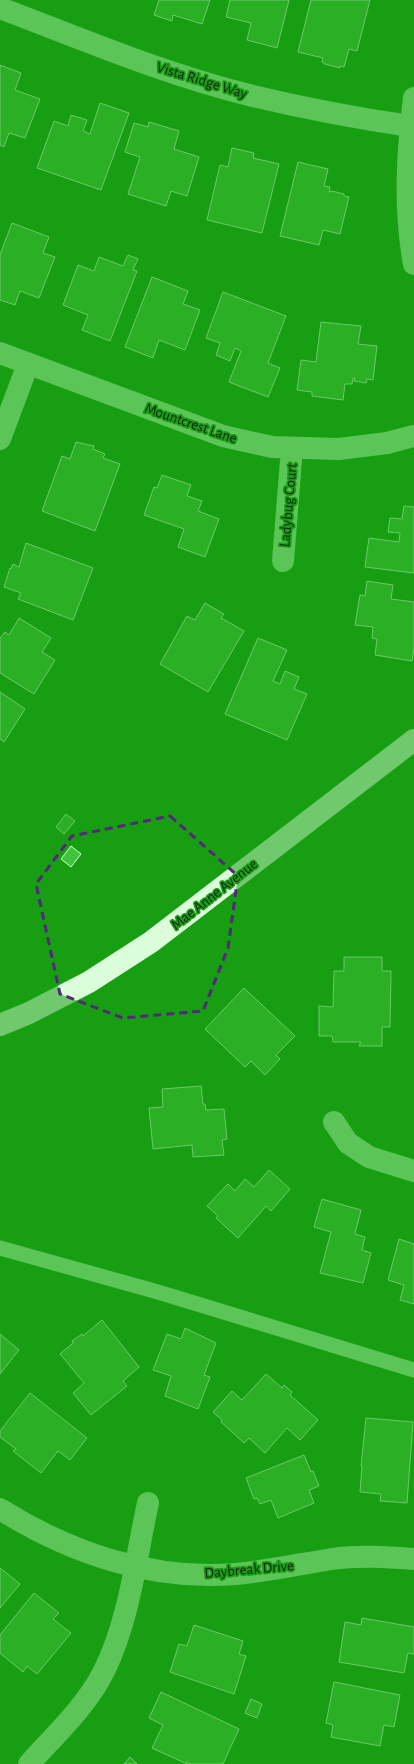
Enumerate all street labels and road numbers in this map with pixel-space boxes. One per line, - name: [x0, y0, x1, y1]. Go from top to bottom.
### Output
- street label: Vista Ridge Way: [155, 60, 250, 102]
- street label: Mountcrest Lane: [143, 401, 239, 446]
- street label: Ladybug Court: [277, 462, 300, 548]
- street label: Mae Anne Avenue: [168, 856, 260, 933]
- street label: Daybreak Drive: [204, 1558, 294, 1581]

